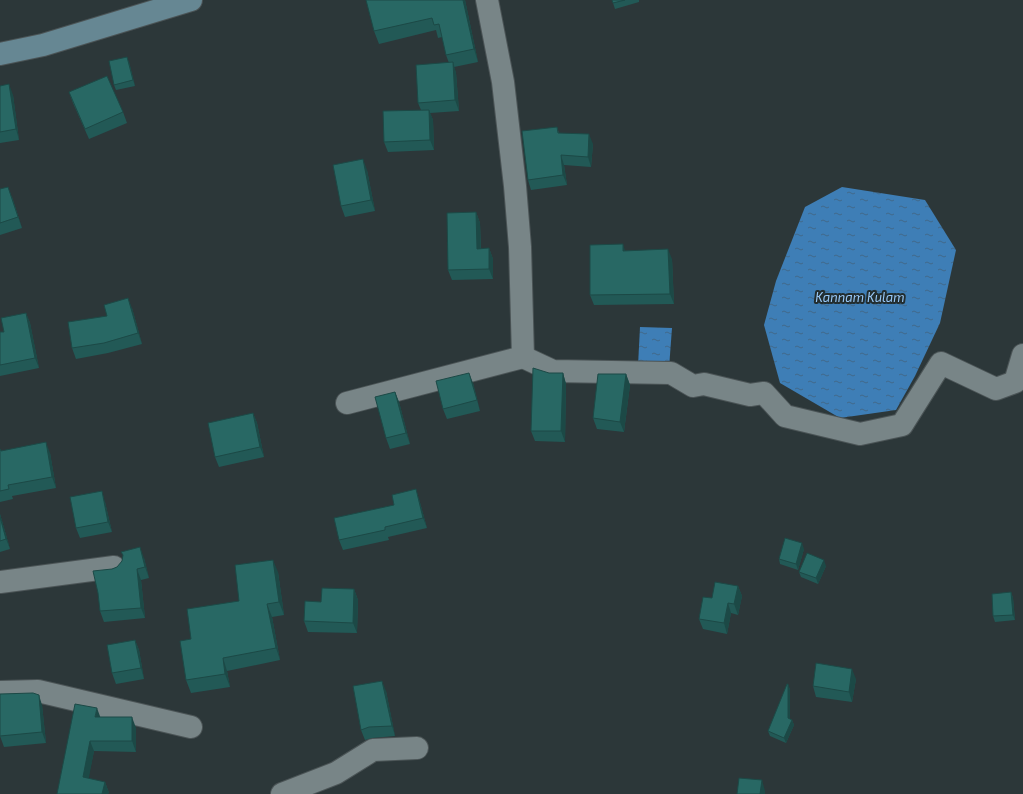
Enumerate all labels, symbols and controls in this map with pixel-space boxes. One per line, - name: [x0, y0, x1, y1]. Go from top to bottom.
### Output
- water label: Kannam Kulam: [815, 289, 905, 305]

